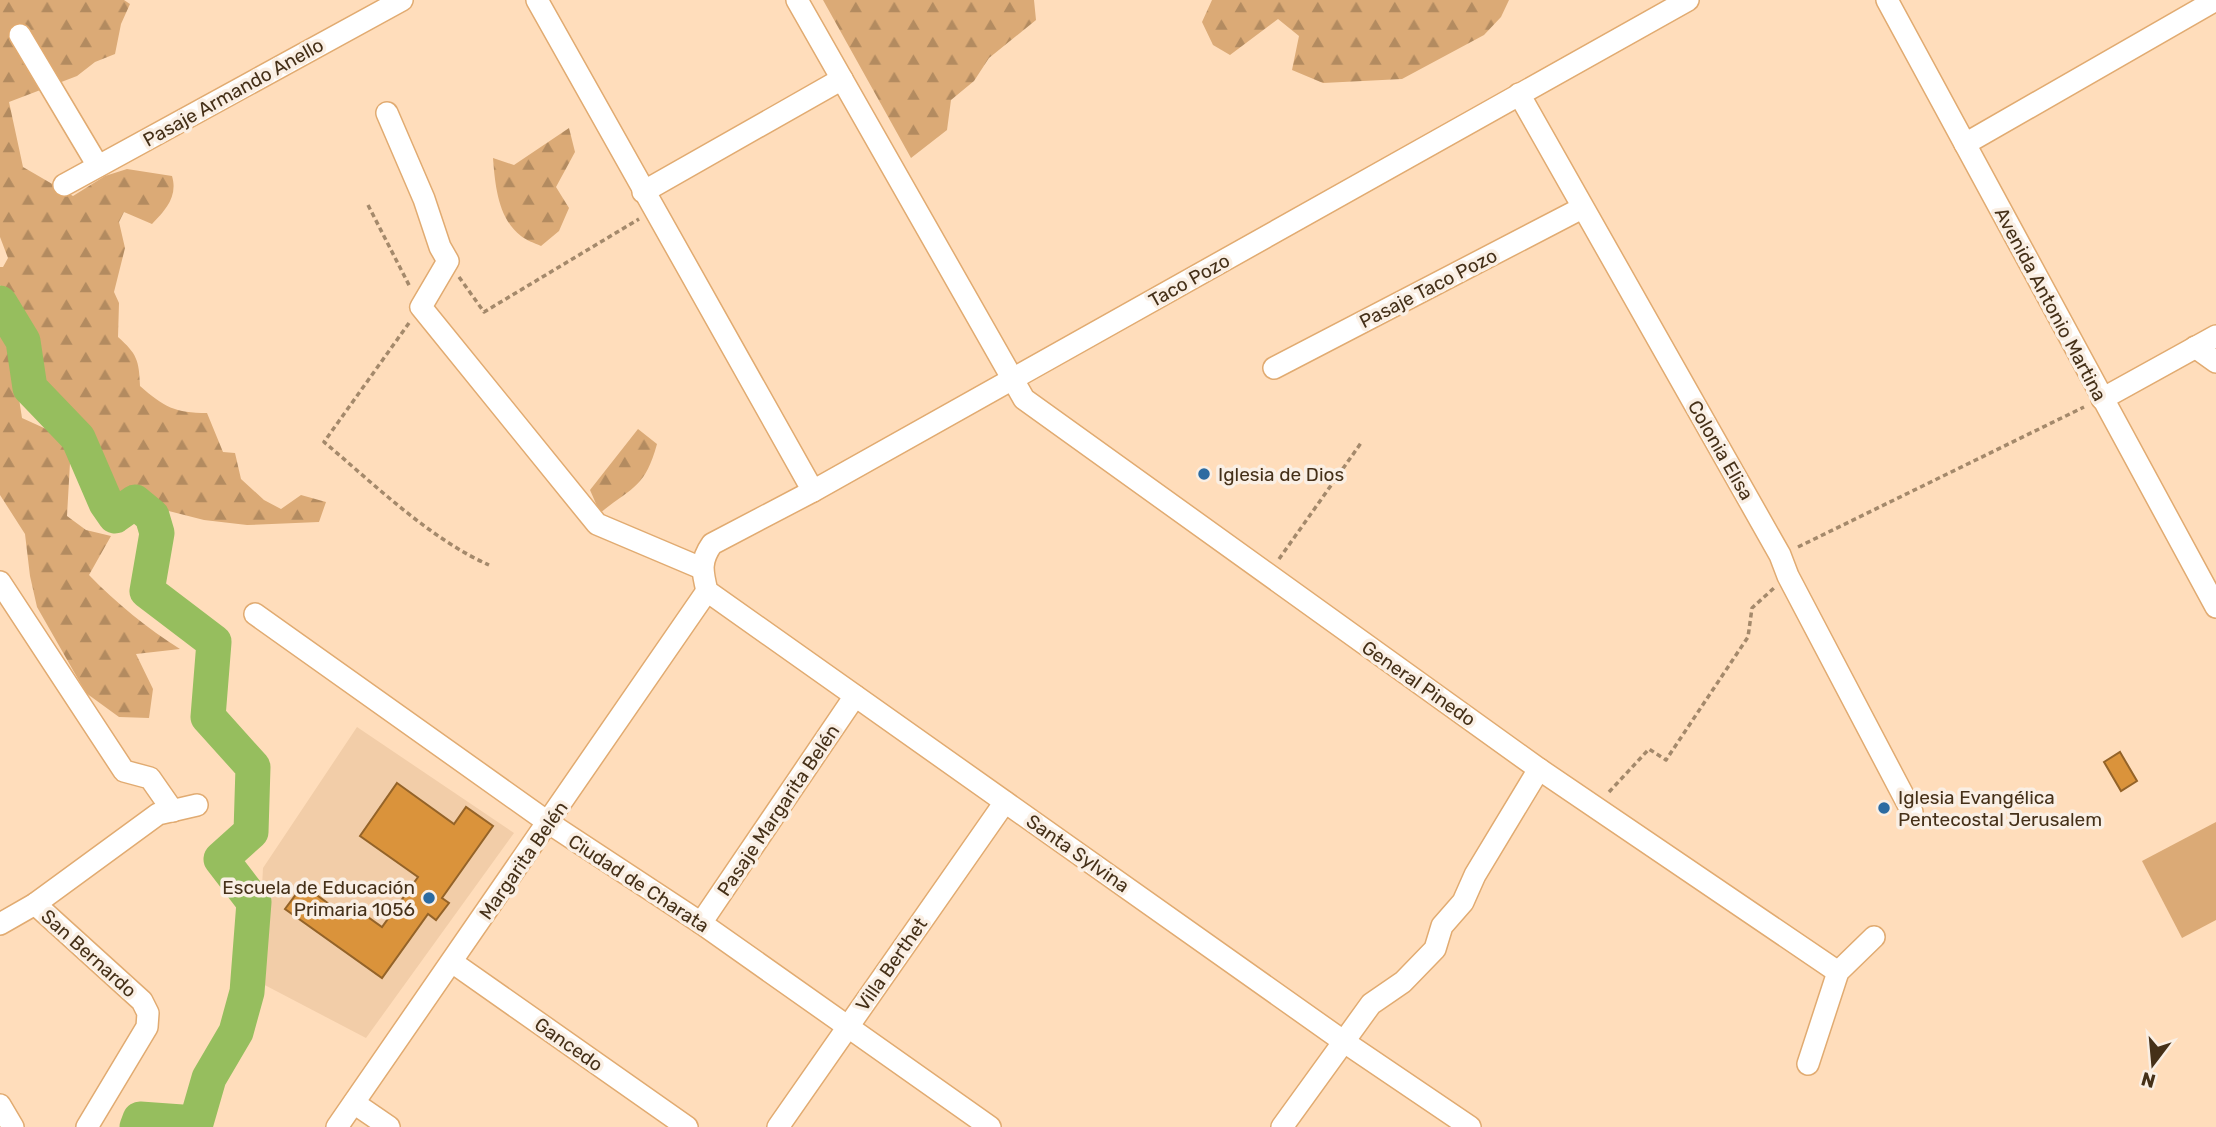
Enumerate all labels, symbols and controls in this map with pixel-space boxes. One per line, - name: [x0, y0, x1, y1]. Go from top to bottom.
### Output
- street label: Pasaje Armando Anello: [139, 33, 327, 152]
- street label: Avenida Antonio Martina: [1990, 203, 2111, 405]
- street label: Pasaje Taco Pozo: [1355, 244, 1501, 333]
- street label: Taco Pozo: [1145, 249, 1234, 312]
- street label: Colonia Elisa: [1683, 396, 1758, 504]
- place label: Iglesia de Dios: [1218, 463, 1344, 486]
- marker: Iglesia de Dios: [1196, 466, 1212, 482]
- street label: General Pinedo: [1357, 636, 1480, 731]
- street label: Pasaje Margarita Belén: [712, 720, 844, 900]
- place label: Iglesia Evangélica Pentecostal Jerusalem: [1898, 786, 2102, 831]
- street label: Margarita Belén: [474, 797, 573, 924]
- marker: Iglesia Evangélica Pentecostal Jerusalem: [1876, 800, 1892, 816]
- street label: Santa Sylvina: [1022, 809, 1134, 897]
- street label: Ciudad de Charata: [564, 829, 713, 937]
- place label: Escuela de Educación Primaria 1056: [222, 876, 415, 921]
- marker: Escuela de Educación Primaria 1056: [421, 890, 437, 906]
- street label: San Bernardo: [36, 905, 141, 1002]
- street label: Villa Berthet: [851, 913, 932, 1015]
- street label: Gancedo: [530, 1013, 607, 1076]
- north arrow: [2118, 1029, 2188, 1099]
- text: N: [2139, 1067, 2158, 1093]

